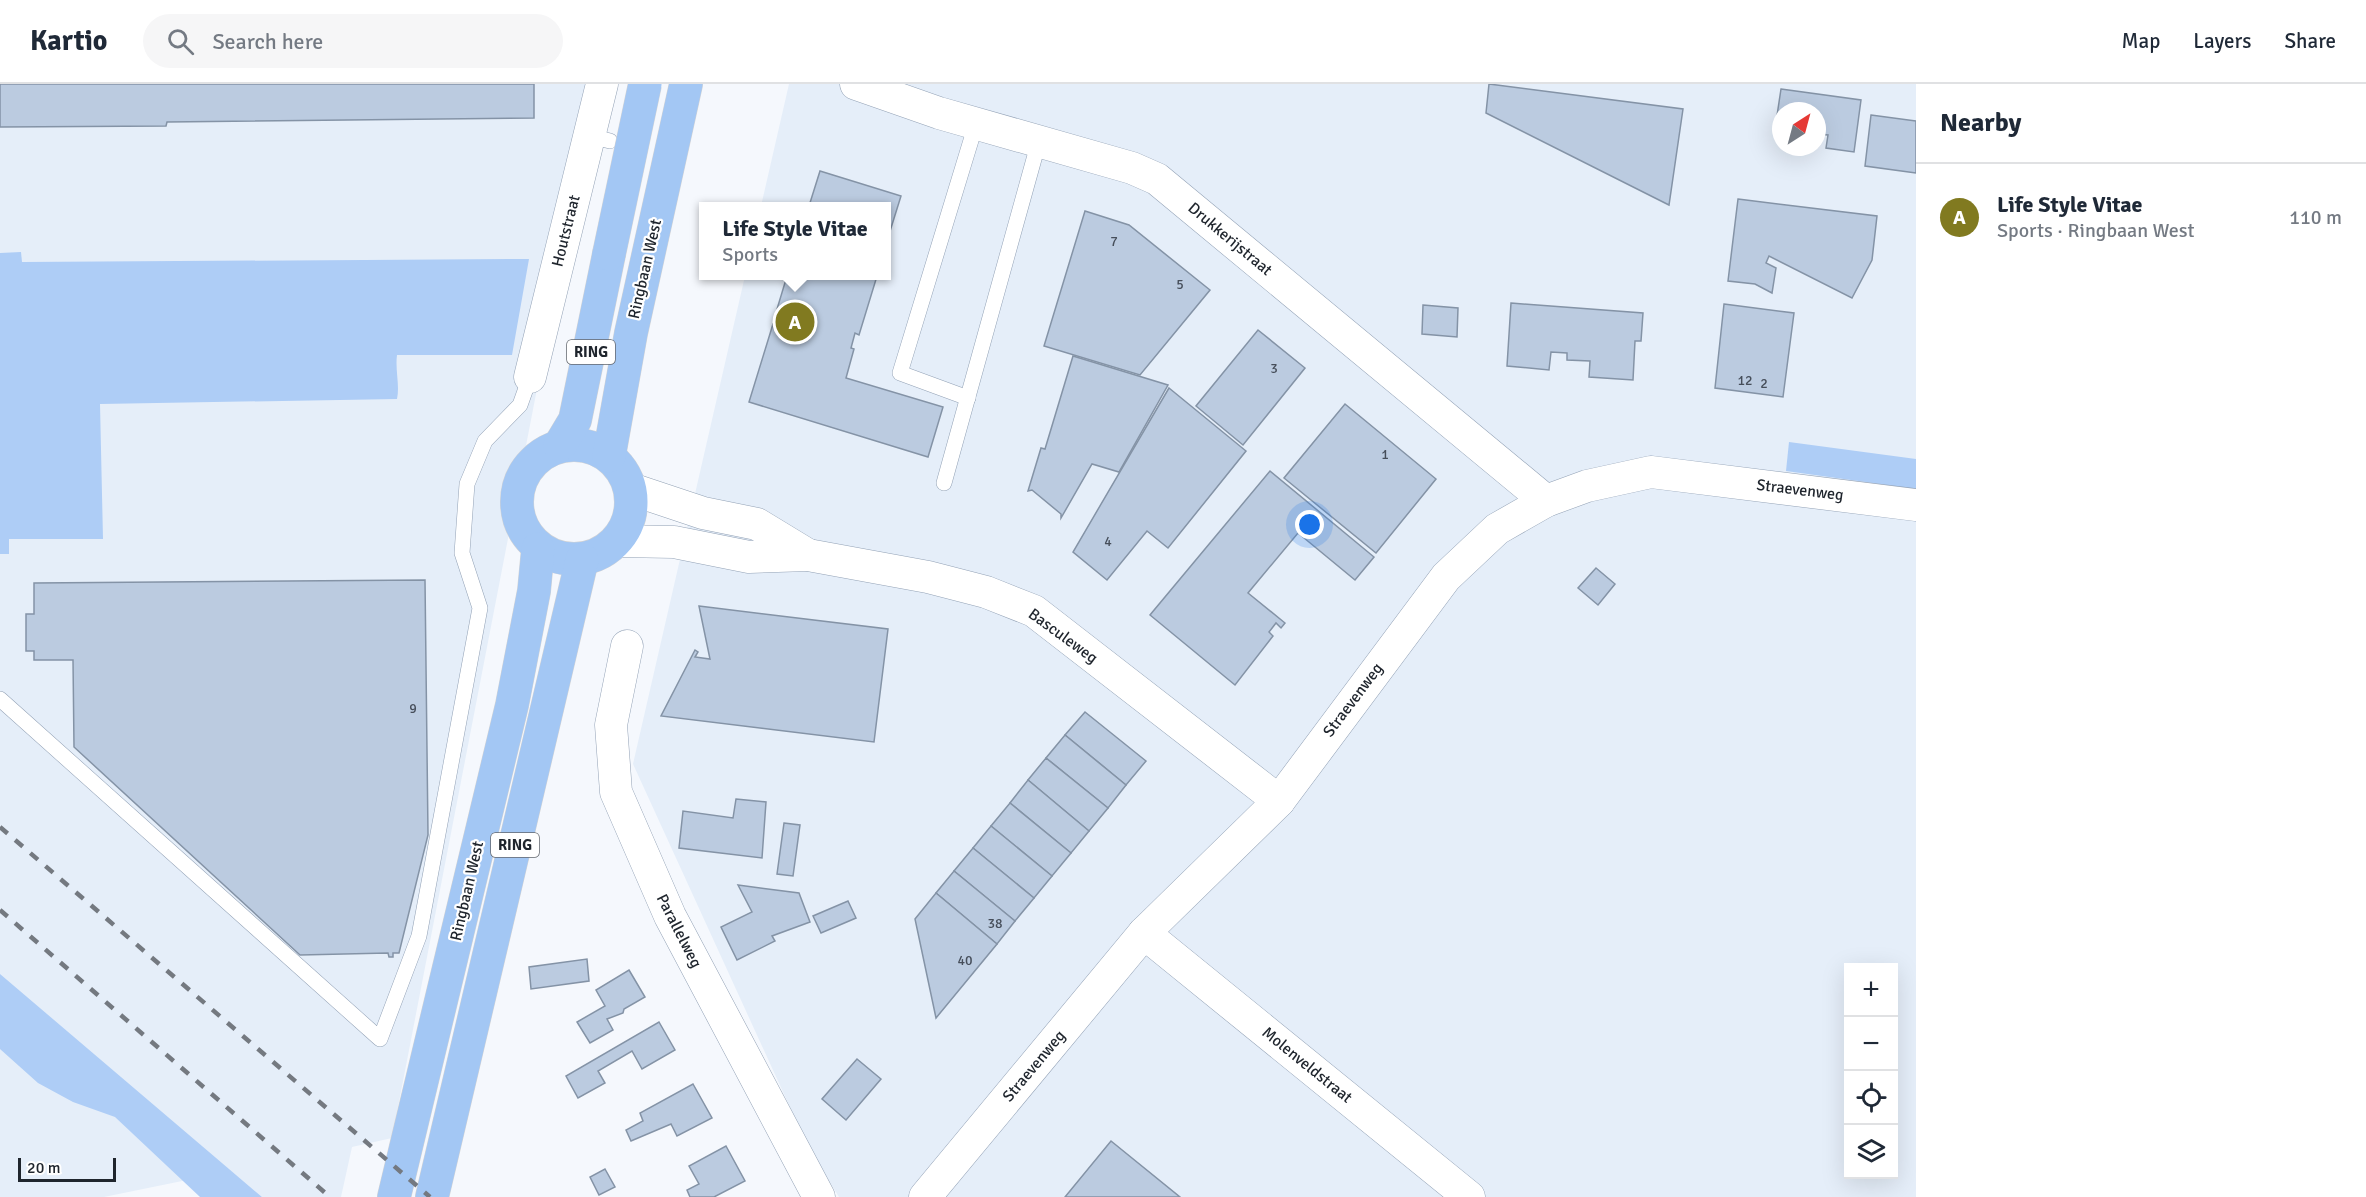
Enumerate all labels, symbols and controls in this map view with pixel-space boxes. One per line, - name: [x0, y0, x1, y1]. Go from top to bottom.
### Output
- search box: [143, 14, 563, 68]
- text: Kartio: [30, 24, 107, 58]
- icon: search: [164, 25, 197, 58]
- text: Search here: [212, 28, 323, 55]
- text: Map: [2122, 28, 2160, 54]
- text: Layers: [2193, 28, 2251, 54]
- text: Share: [2284, 28, 2336, 54]
- north arrow: [1772, 102, 1826, 156]
- text: Nearby: [1940, 107, 2021, 139]
- text: Life Style Vitae: [1997, 191, 2142, 218]
- street label: Houtstraat: [547, 193, 585, 269]
- street label: Drukkerijstraat: [1184, 198, 1276, 280]
- popup: [699, 202, 891, 280]
- text: A: [1953, 205, 1966, 230]
- text: 110 m: [2289, 205, 2342, 230]
- text: Life Style Vitae: [722, 215, 868, 242]
- street label: Ringbaan West: [624, 217, 666, 321]
- text: Sports · Ringbaan West: [1997, 218, 2195, 243]
- house number: 7: [1110, 233, 1118, 250]
- text: Sports: [722, 242, 778, 267]
- house number: 5: [1176, 276, 1184, 293]
- pin: A: [776, 300, 814, 344]
- road number: RING: [567, 340, 615, 364]
- house number: 3: [1270, 360, 1278, 377]
- house number: 12: [1737, 372, 1753, 389]
- house number: 2: [1760, 375, 1768, 392]
- house number: 1: [1381, 446, 1389, 463]
- street label: Straevenweg: [1755, 475, 1845, 505]
- your location: [1295, 510, 1324, 539]
- house number: 4: [1104, 533, 1112, 550]
- street label: Basculeweg: [1024, 604, 1102, 668]
- street label: Straevenweg: [1319, 659, 1387, 741]
- house number: 9: [409, 700, 417, 717]
- road number: RING: [491, 833, 539, 857]
- street label: Ringbaan West: [446, 839, 488, 943]
- street label: Parallelweg: [652, 891, 706, 971]
- house number: 38: [987, 915, 1003, 932]
- house number: 40: [957, 952, 973, 969]
- map controls: [1844, 963, 1898, 1179]
- button: +: [1844, 963, 1898, 1017]
- button: −: [1844, 1017, 1898, 1071]
- street label: Molenveldstraat: [1258, 1022, 1357, 1108]
- street label: Straevenweg: [998, 1026, 1070, 1106]
- button: locate: [1844, 1071, 1898, 1125]
- button: layers: [1844, 1125, 1898, 1179]
- scale bar: [18, 1155, 116, 1182]
- text: 20 m: [27, 1158, 61, 1178]

